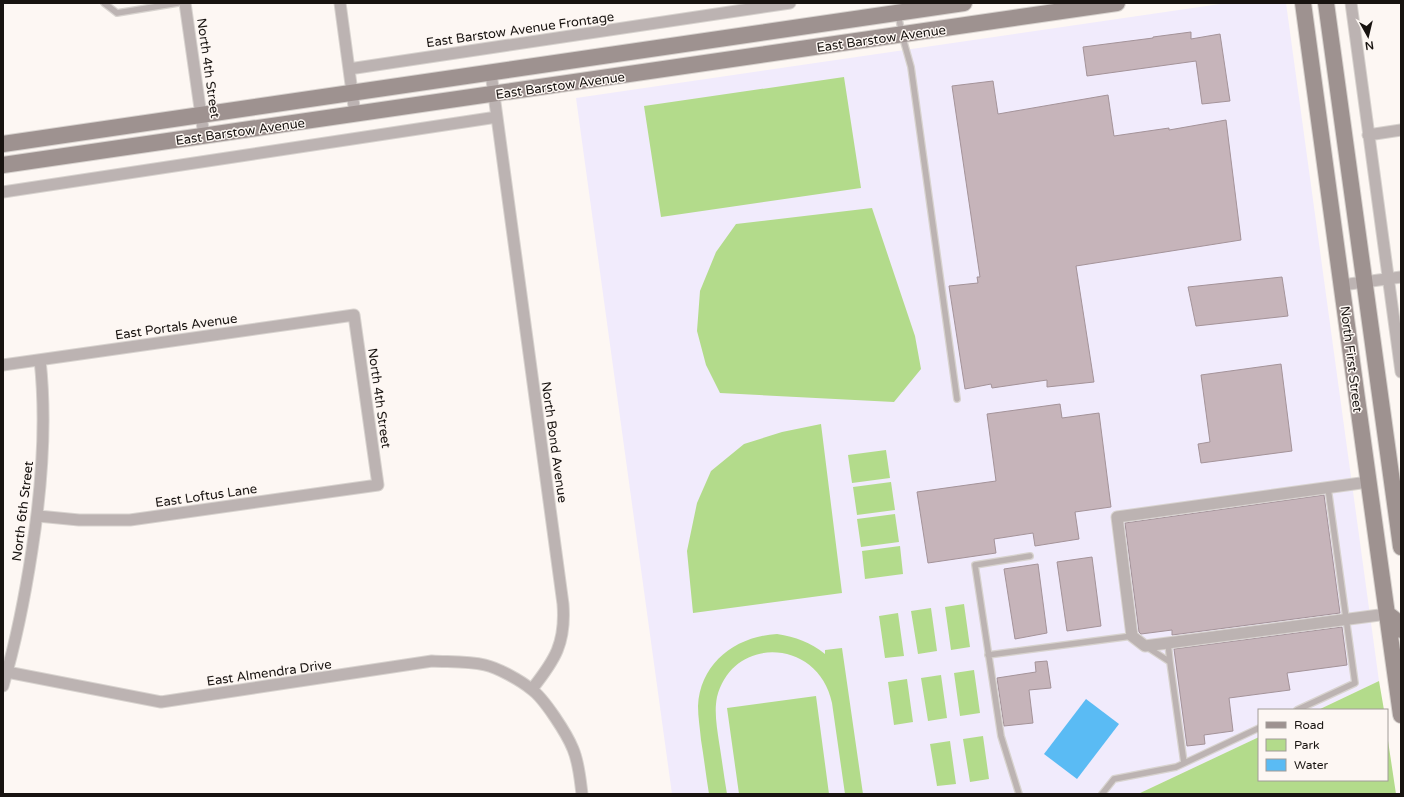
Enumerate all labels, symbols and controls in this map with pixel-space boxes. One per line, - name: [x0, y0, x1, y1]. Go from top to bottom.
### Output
- street label: East Barstow Avenue Frontage: [425, 9, 615, 51]
- north arrow: [1348, 16, 1388, 56]
- street label: North 4th Street: [193, 17, 223, 119]
- street label: East Barstow Avenue: [815, 22, 947, 56]
- text: N: [1364, 38, 1375, 52]
- street label: East Barstow Avenue: [494, 69, 626, 103]
- street label: East Barstow Avenue: [174, 115, 306, 149]
- street label: North First Street: [1337, 305, 1365, 413]
- street label: East Portals Avenue: [114, 310, 238, 343]
- street label: North 4th Street: [364, 347, 394, 449]
- street label: North Bond Avenue: [538, 380, 570, 504]
- street label: North 6th Street: [9, 460, 37, 562]
- street label: East Loftus Lane: [154, 481, 258, 511]
- street label: East Almendra Drive: [206, 656, 333, 690]
- legend: [1258, 709, 1388, 781]
- text: Road: [1294, 718, 1324, 732]
- text: Park: [1294, 738, 1320, 752]
- text: Water: [1294, 758, 1329, 772]

